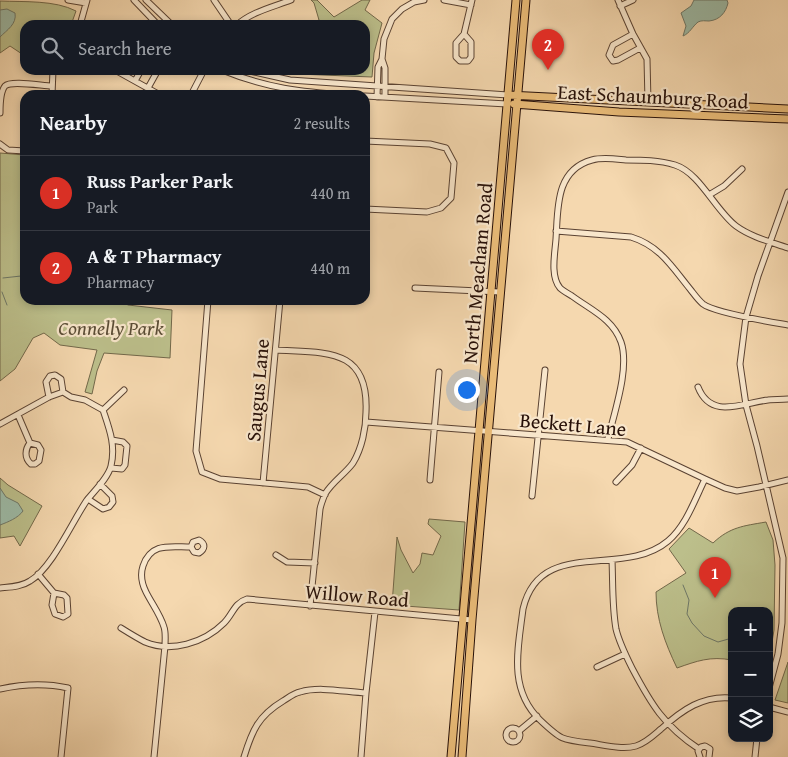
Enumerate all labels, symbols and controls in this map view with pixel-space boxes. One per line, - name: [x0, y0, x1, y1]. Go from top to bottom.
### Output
- search box: [20, 20, 370, 75]
- pin: 2: [532, 29, 564, 70]
- icon: search: [38, 34, 66, 62]
- text: Search here: [78, 34, 172, 62]
- street label: East Schaumburg Road: [557, 77, 749, 115]
- text: Nearby: [40, 107, 107, 138]
- text: 2 results: [293, 111, 350, 135]
- text: Russ Parker Park: [87, 167, 233, 195]
- text: 1: [52, 181, 60, 205]
- text: 440 m: [310, 181, 350, 205]
- street label: North Meacham Road: [455, 181, 499, 365]
- text: Park: [87, 195, 118, 219]
- text: A & T Pharmacy: [87, 242, 222, 270]
- text: 2: [52, 256, 60, 280]
- text: 440 m: [310, 256, 350, 280]
- text: Pharmacy: [87, 270, 154, 294]
- park label: Connelly Park: [58, 313, 165, 342]
- street label: Saugus Lane: [238, 337, 276, 443]
- your location: [454, 377, 480, 403]
- street label: Beckett Lane: [519, 405, 627, 443]
- pin: 1: [699, 557, 731, 598]
- street label: Willow Road: [304, 576, 410, 614]
- map controls: [728, 607, 773, 742]
- button: +: [728, 607, 773, 652]
- button: −: [728, 652, 773, 697]
- button: layers: [728, 697, 773, 742]

